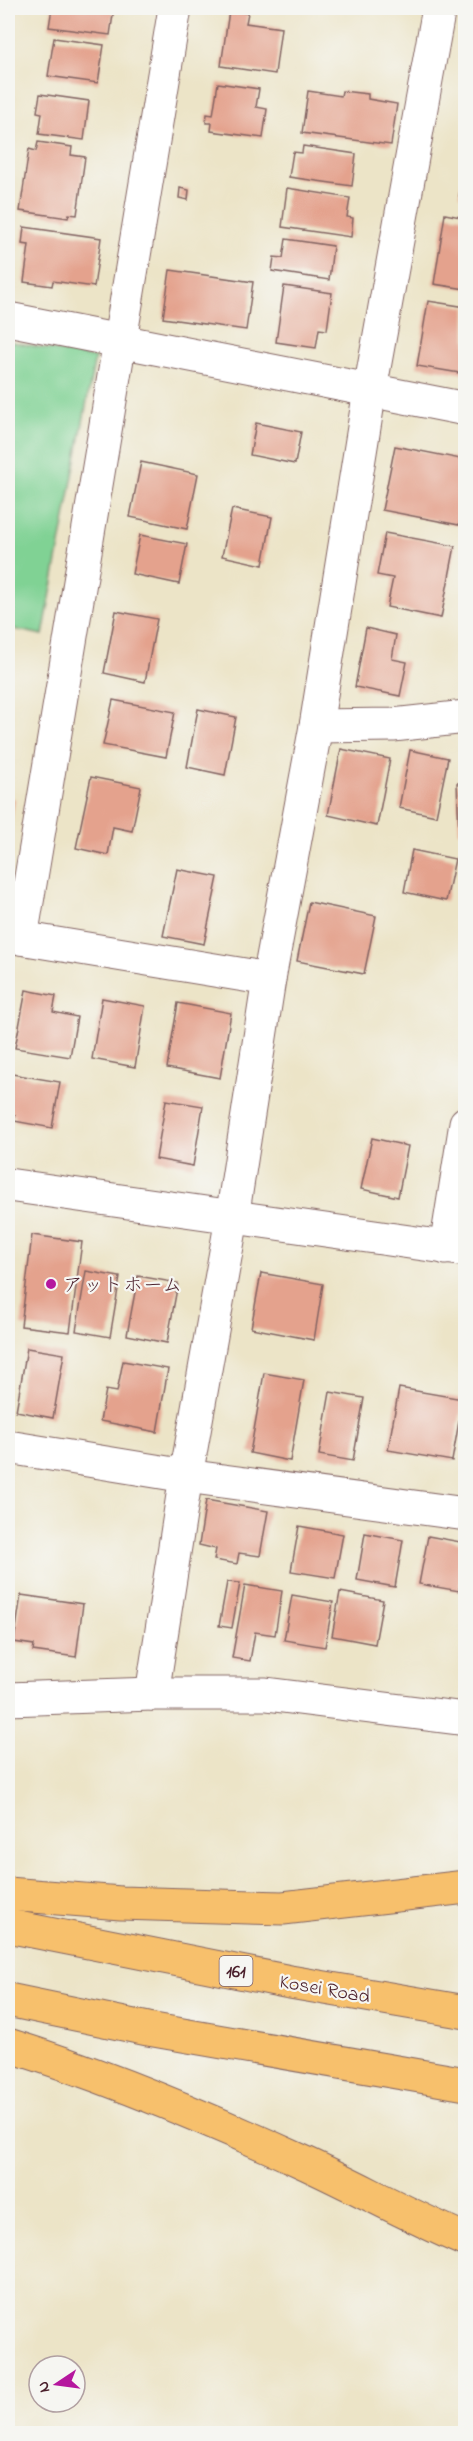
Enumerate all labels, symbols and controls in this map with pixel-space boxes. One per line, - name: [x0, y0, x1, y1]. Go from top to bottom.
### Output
- place label: アットホーム: [63, 1272, 182, 1301]
- marker: アットホーム: [44, 1277, 58, 1291]
- road number: 161: [220, 1956, 252, 1986]
- street label: Kosei Road: [277, 1968, 372, 2013]
- north arrow: [27, 2354, 87, 2414]
- text: N: [31, 2379, 57, 2395]

